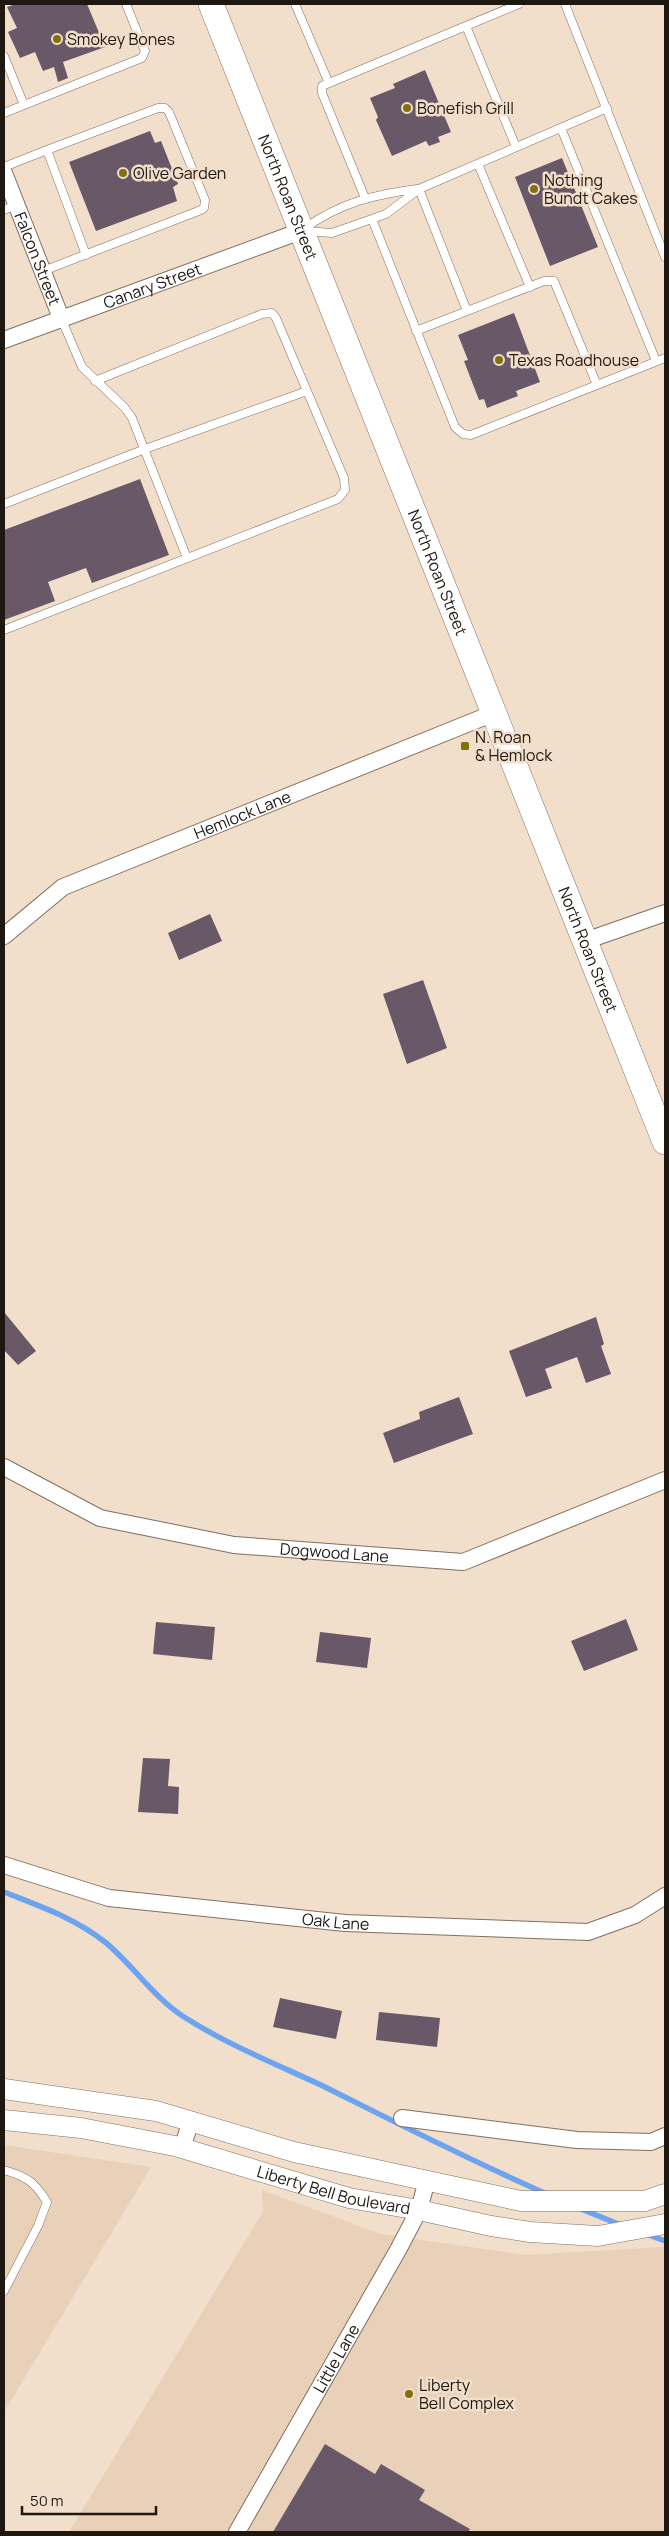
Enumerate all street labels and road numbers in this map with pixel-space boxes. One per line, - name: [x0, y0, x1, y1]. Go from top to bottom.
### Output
- street label: North Roan Street: [253, 131, 323, 263]
- street label: Falcon Street: [9, 209, 66, 308]
- street label: Canary Street: [100, 257, 205, 314]
- street label: North Roan Street: [403, 506, 473, 639]
- street label: Hemlock Lane: [190, 785, 294, 844]
- street label: North Roan Street: [553, 883, 623, 1016]
- street label: Dogwood Lane: [279, 1537, 390, 1567]
- street label: Oak Lane: [301, 1908, 370, 1935]
- street label: Liberty Bell Boulevard: [254, 2160, 412, 2219]
- street label: Little Lane: [308, 2320, 365, 2397]

